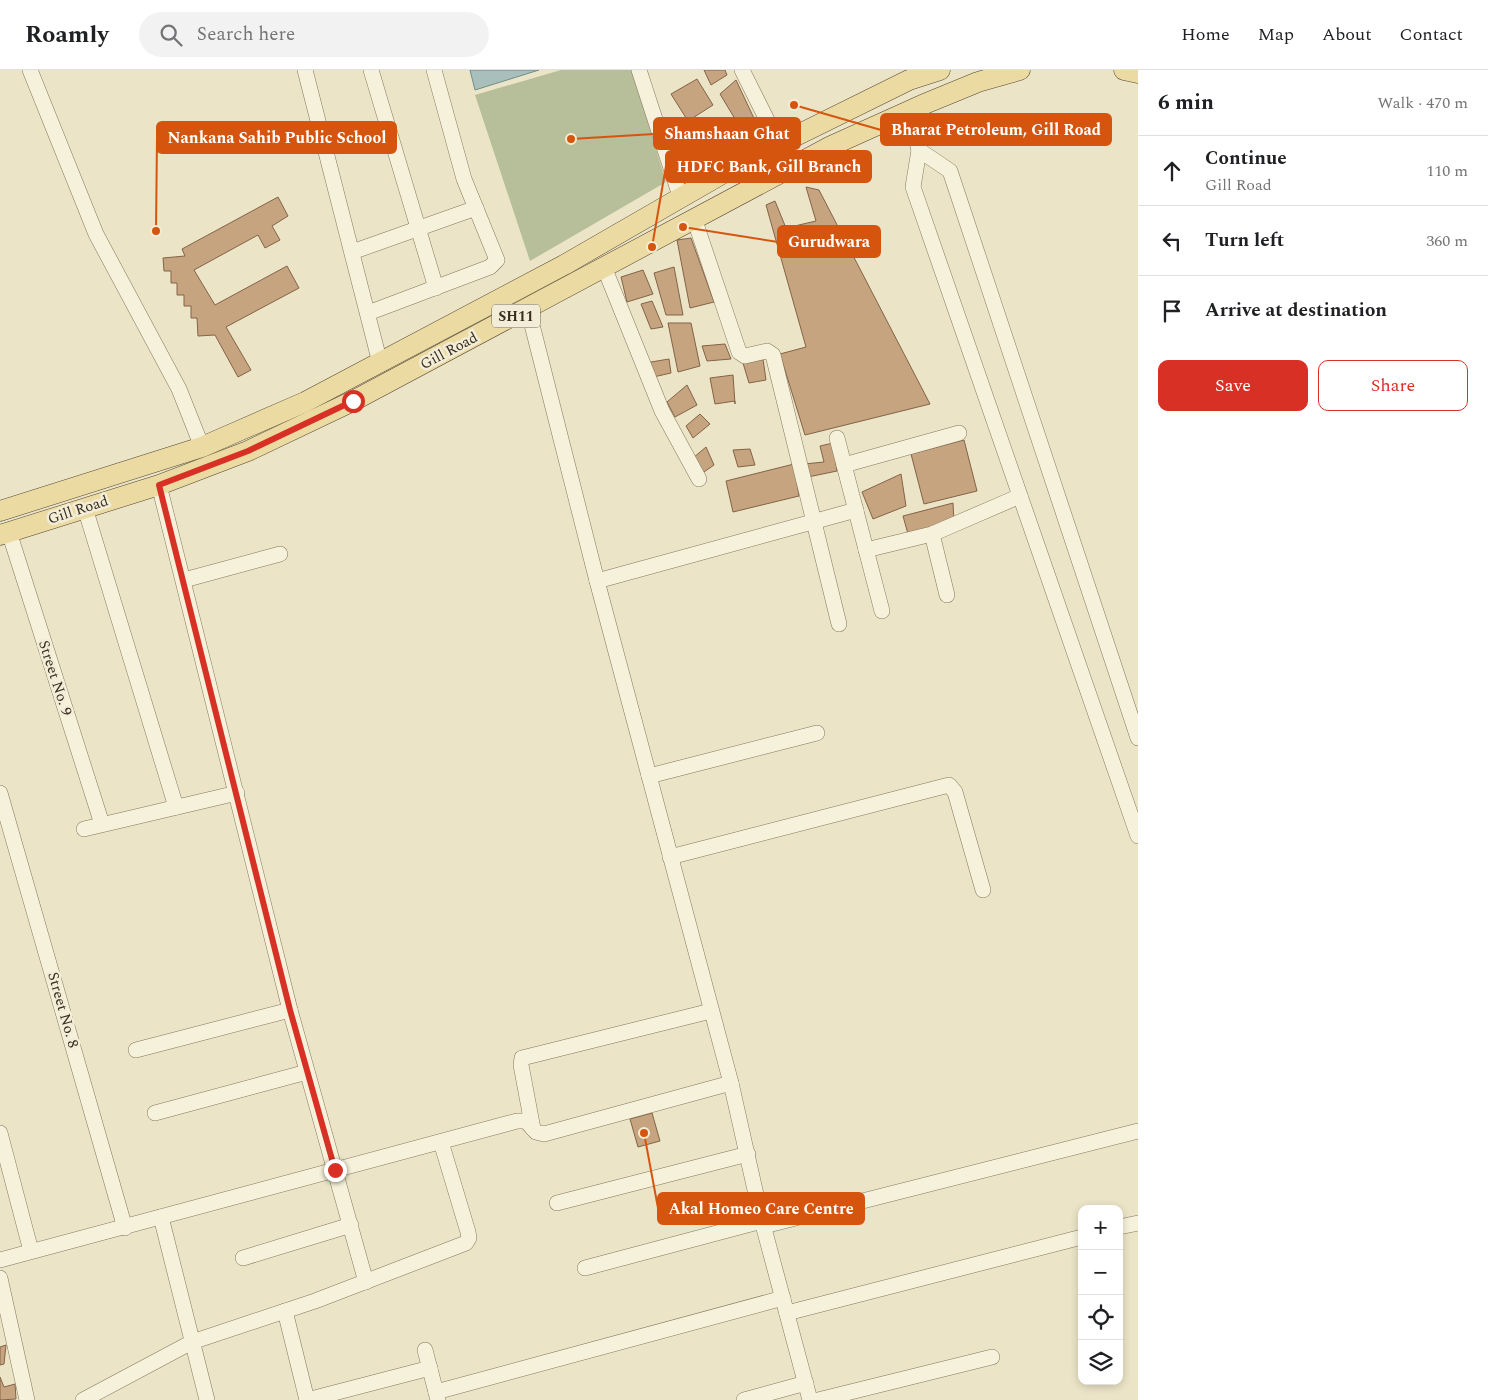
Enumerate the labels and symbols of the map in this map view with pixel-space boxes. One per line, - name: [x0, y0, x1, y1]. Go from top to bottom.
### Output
- callout: Bharat Petroleum, Gill Road: [881, 114, 1111, 145]
- callout: Shamshaan Ghat: [654, 118, 800, 149]
- text: Bharat Petroleum, Gill Road: [891, 118, 1101, 142]
- callout: Nankana Sahib Public School: [157, 122, 396, 153]
- text: Shamshaan Ghat: [664, 122, 790, 146]
- text: Nankana Sahib Public School: [168, 126, 386, 150]
- callout: HDFC Bank, Gill Branch: [666, 151, 871, 182]
- text: HDFC Bank, Gill Branch: [677, 155, 861, 179]
- callout: Gurudwara: [778, 226, 880, 257]
- text: Gurudwara: [788, 230, 871, 254]
- road number: SH11: [492, 305, 540, 328]
- street label: Gill Road: [416, 326, 482, 376]
- route start: [342, 390, 365, 413]
- street label: Gill Road: [45, 489, 111, 531]
- street label: Street No. 9: [32, 637, 78, 719]
- street label: Street No. 8: [41, 969, 85, 1051]
- route end: [324, 1159, 347, 1182]
- callout: Akal Homeo Care Centre: [658, 1193, 864, 1224]
- text: Akal Homeo Care Centre: [668, 1197, 854, 1221]

